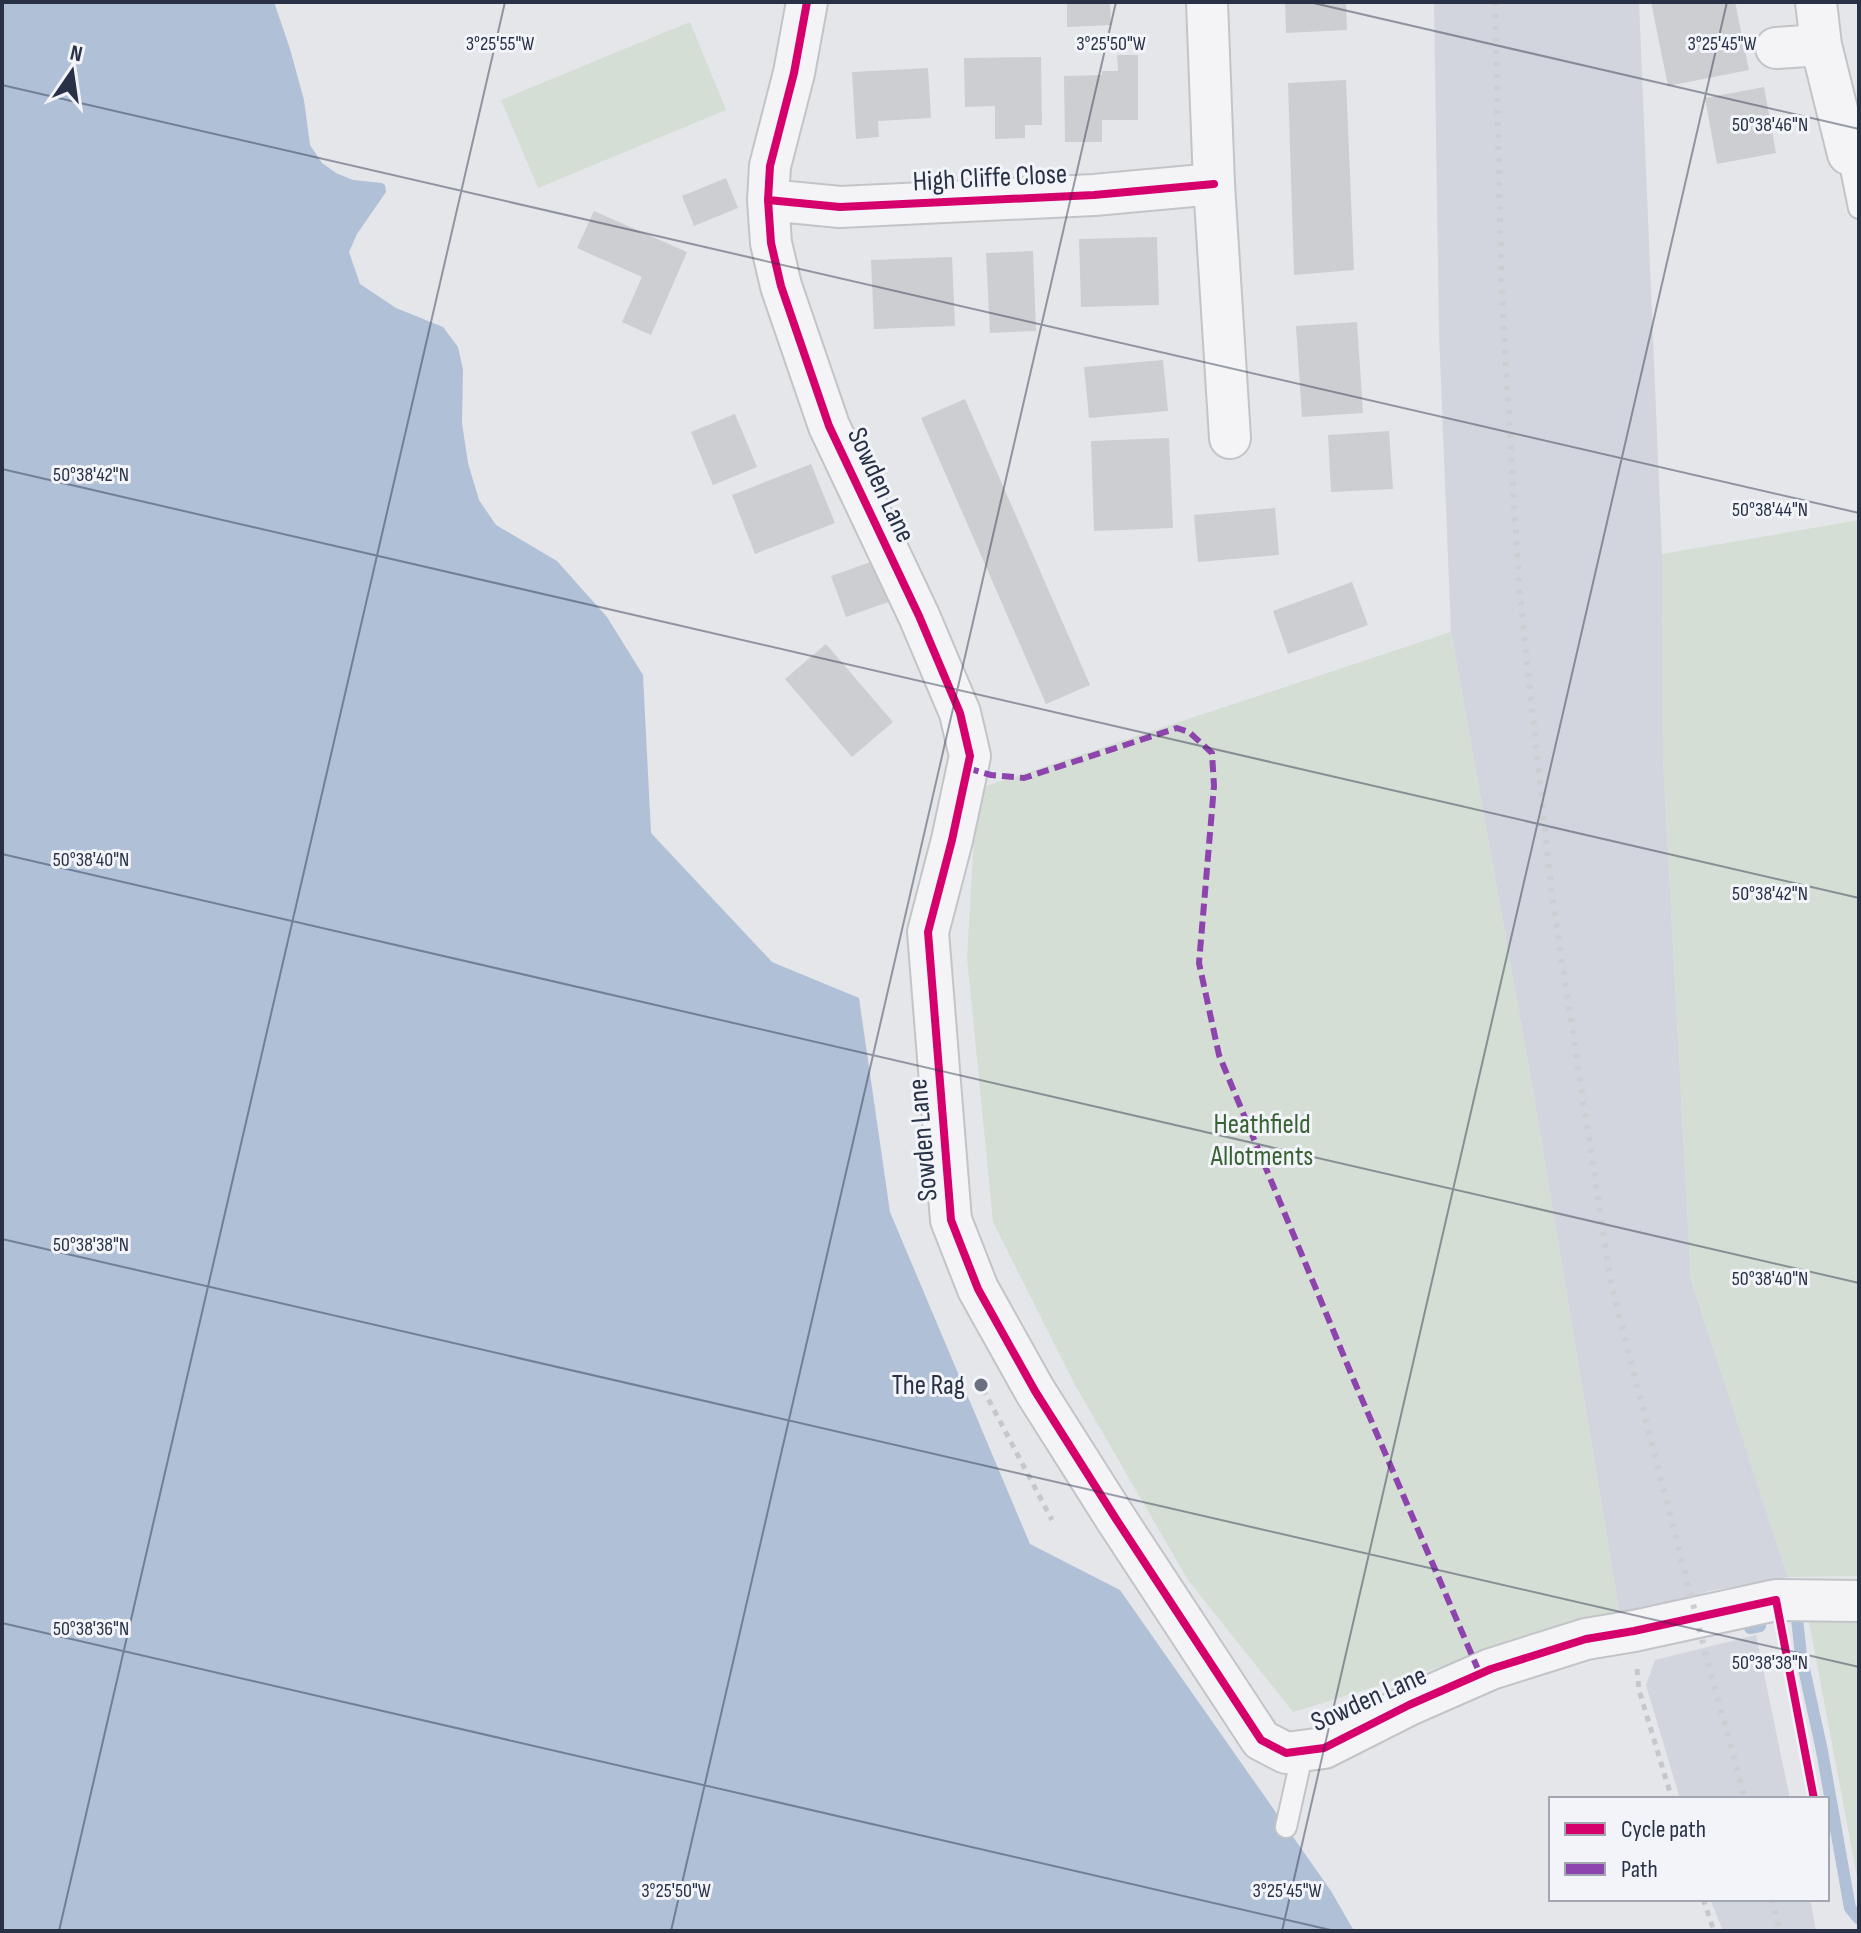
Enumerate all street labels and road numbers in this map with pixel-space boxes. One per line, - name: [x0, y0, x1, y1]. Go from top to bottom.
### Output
- street label: High Cliffe Close: [912, 157, 1068, 199]
- street label: Sowden Lane: [840, 422, 922, 548]
- street label: Sowden Lane: [901, 1077, 945, 1203]
- street label: Sowden Lane: [1306, 1659, 1432, 1739]

